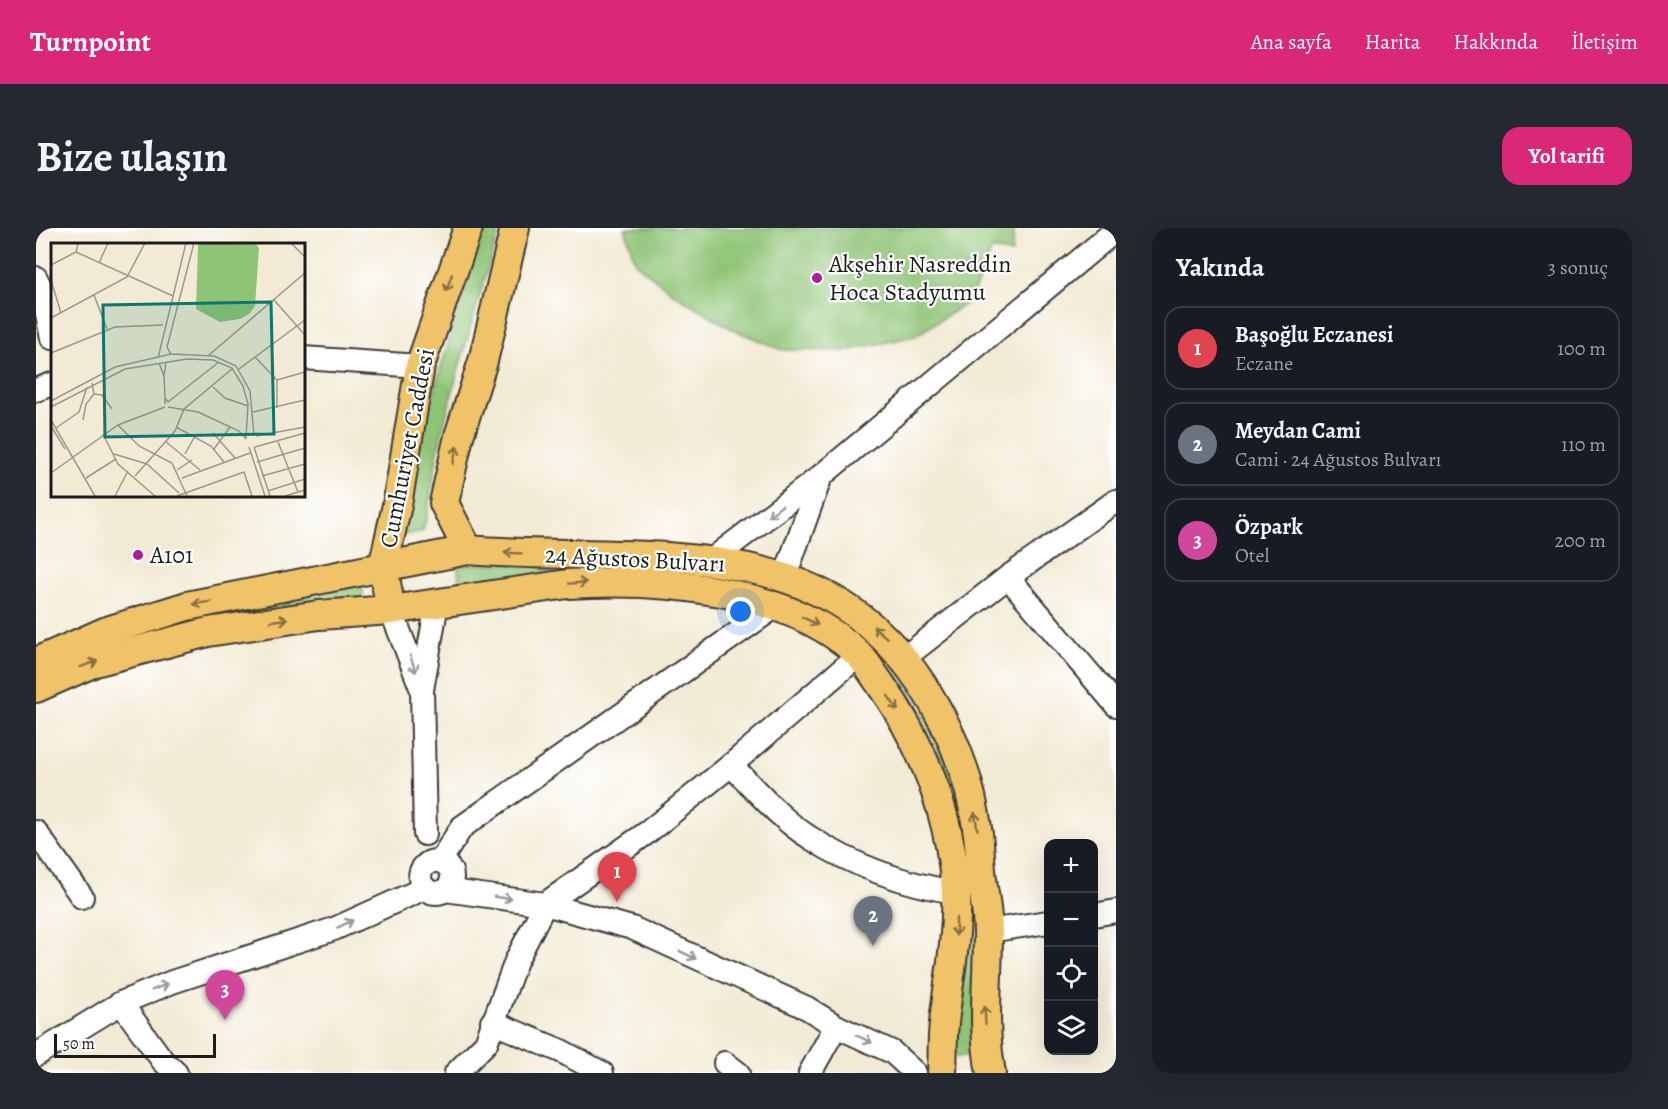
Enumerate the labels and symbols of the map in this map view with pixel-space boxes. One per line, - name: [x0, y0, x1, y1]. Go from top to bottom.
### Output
- inset map: [51, 243, 304, 496]
- place label: Akşehir Nasreddin Hoca Stadyumu: [828, 248, 1011, 308]
- marker: Akşehir Nasreddin Hoca Stadyumu: [810, 271, 824, 285]
- one-way arrow: [442, 273, 453, 292]
- street label: Cumhuriyet Caddesi: [372, 345, 442, 551]
- one-way arrow: [449, 445, 461, 464]
- one-way arrow: [767, 505, 783, 518]
- street label: 24 Ağustos Bulvarı: [544, 538, 726, 580]
- place label: A101: [149, 539, 193, 571]
- marker: A101: [131, 548, 145, 562]
- one-way arrow: [503, 548, 523, 559]
- one-way arrow: [568, 578, 588, 589]
- your location: [726, 597, 755, 626]
- one-way arrow: [193, 598, 212, 609]
- one-way arrow: [269, 615, 288, 626]
- one-way arrow: [800, 616, 818, 628]
- one-way arrow: [873, 625, 888, 639]
- one-way arrow: [409, 654, 420, 673]
- one-way arrow: [80, 658, 98, 669]
- one-way arrow: [887, 694, 900, 710]
- one-way arrow: [970, 812, 981, 831]
- pin: 1: [598, 852, 636, 902]
- one-way arrow: [493, 893, 512, 904]
- pin: 2: [854, 896, 892, 946]
- one-way arrow: [950, 917, 962, 937]
- one-way arrow: [335, 918, 353, 929]
- one-way arrow: [679, 950, 697, 962]
- pin: 3: [206, 970, 244, 1020]
- one-way arrow: [151, 981, 169, 992]
- one-way arrow: [979, 1006, 990, 1025]
- scale bar: [54, 1031, 216, 1058]
- one-way arrow: [854, 1034, 872, 1046]

